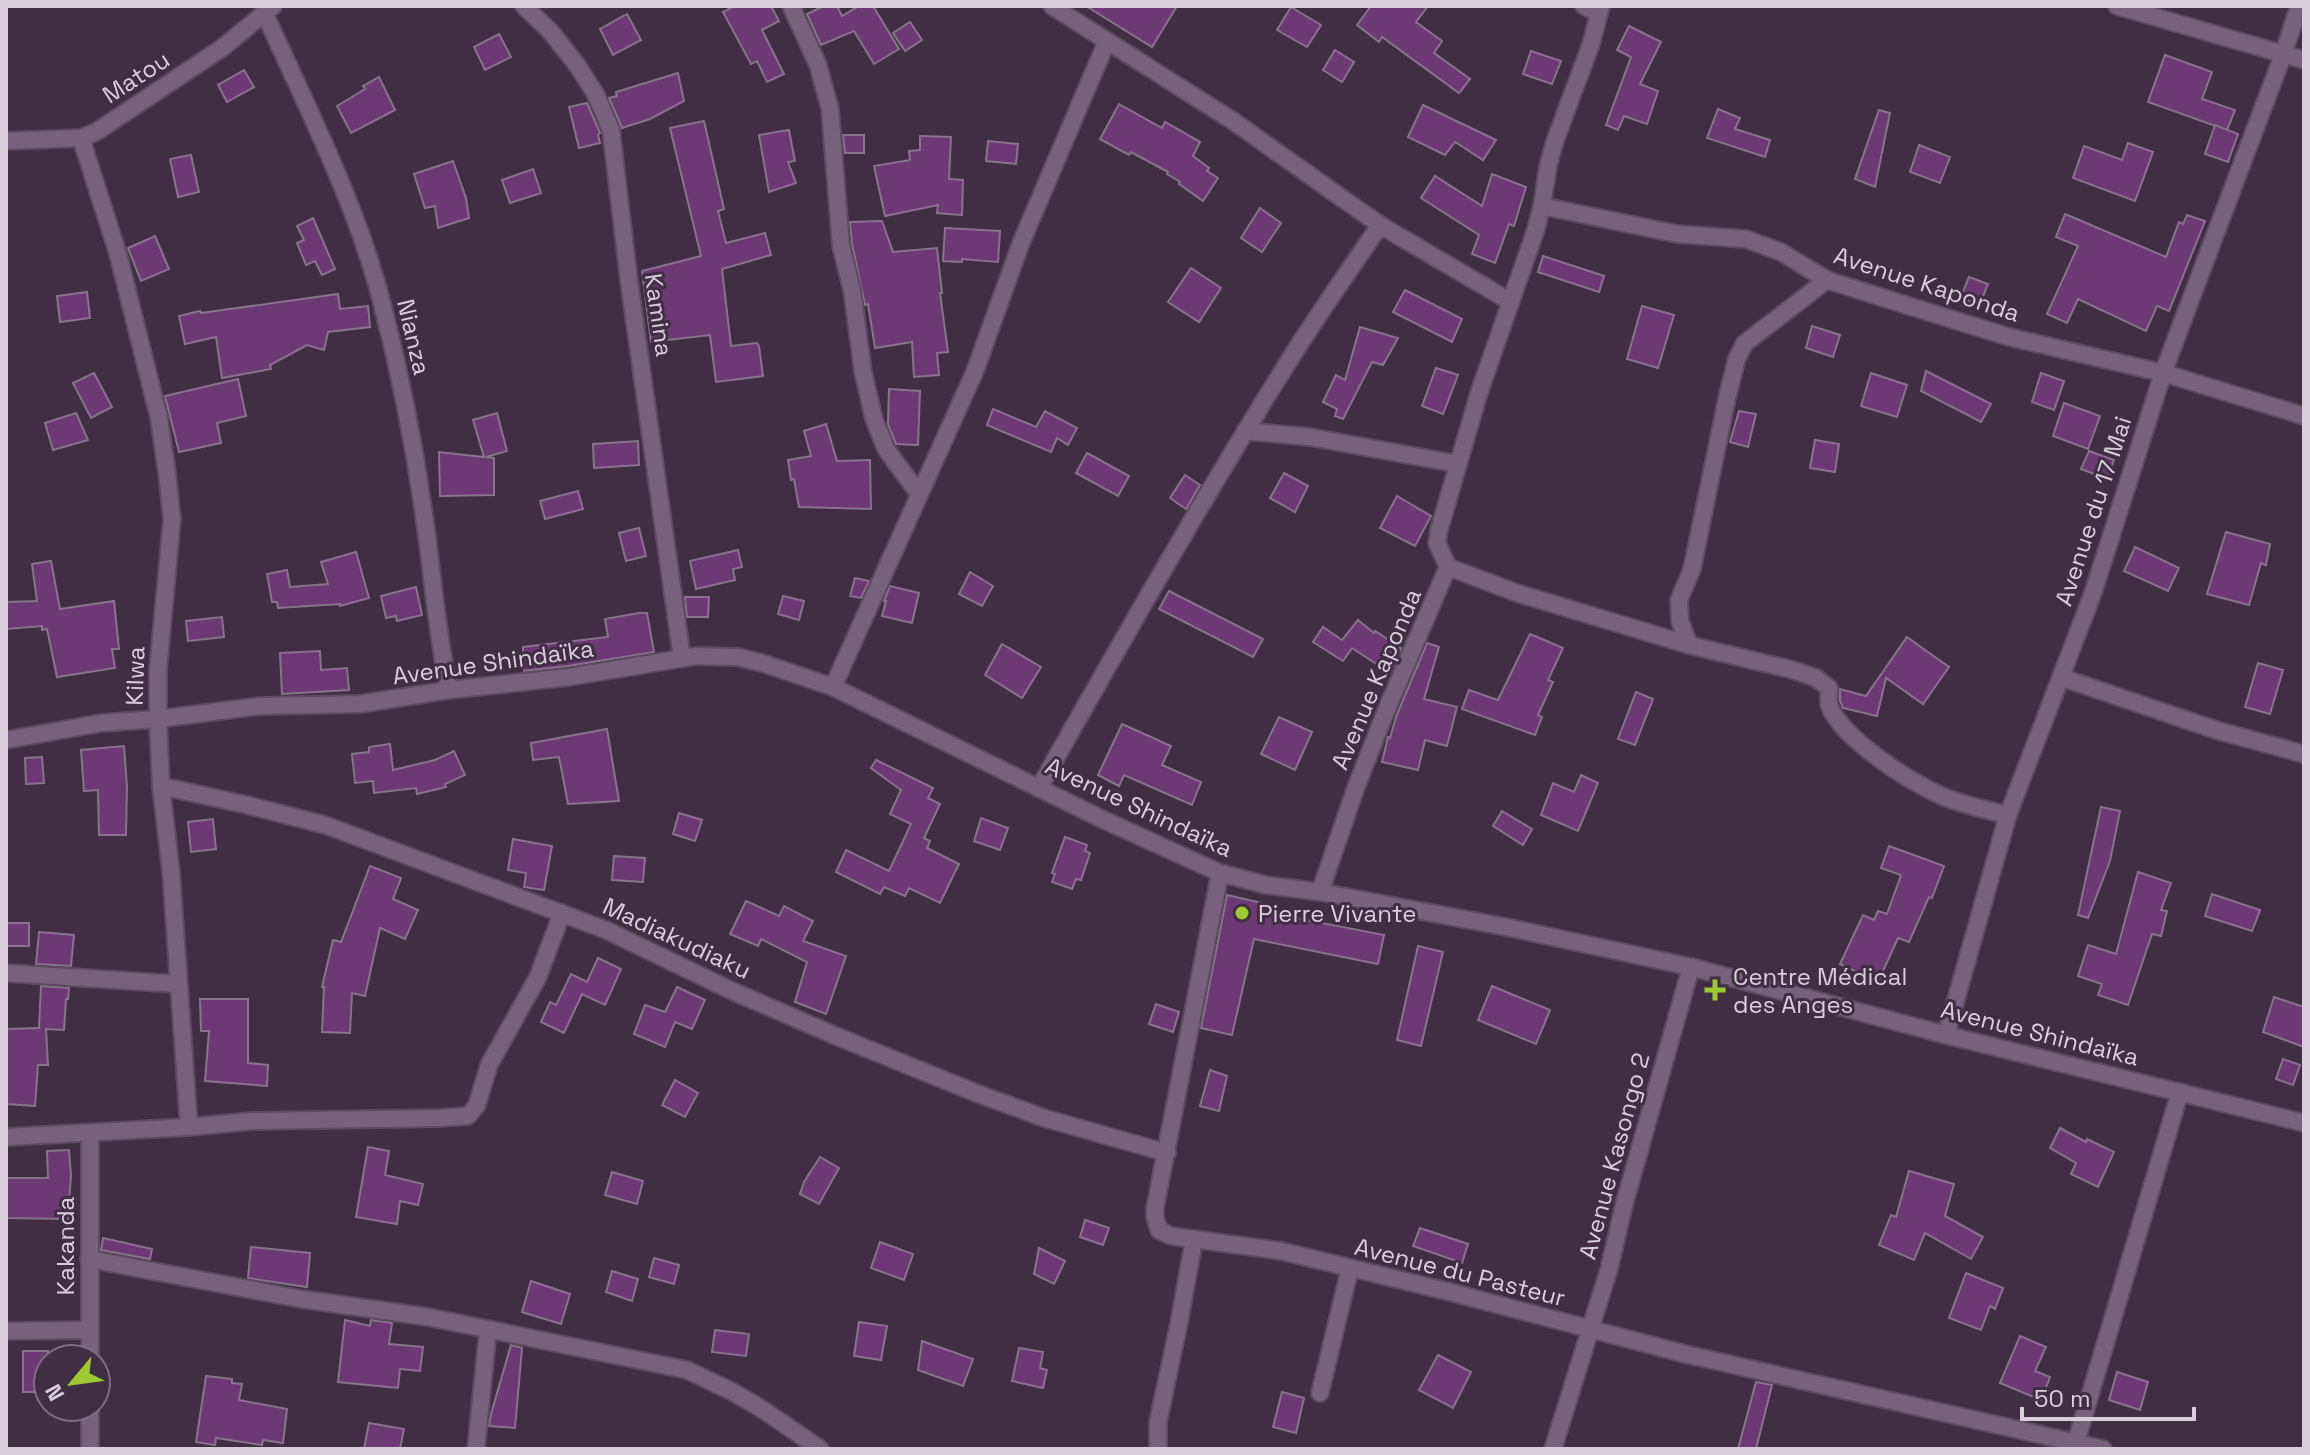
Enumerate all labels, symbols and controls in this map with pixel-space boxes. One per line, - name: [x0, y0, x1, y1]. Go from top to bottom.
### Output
- street label: Matou: [97, 44, 175, 110]
- street label: Avenue Kaponda: [1830, 239, 2024, 329]
- street label: Kamina: [638, 272, 680, 359]
- street label: Nianza: [390, 296, 438, 378]
- street label: Avenue du 17 Mai: [2048, 412, 2138, 610]
- street label: Avenue Kaponda: [1324, 584, 1428, 774]
- street label: Avenue Shindaïka: [390, 632, 596, 691]
- street label: Kilwa: [118, 646, 152, 706]
- street label: Avenue Shindaïka: [1040, 750, 1238, 864]
- street label: Madiakudiaku: [598, 890, 756, 986]
- place label: Pierre Vivante: [1258, 898, 1417, 929]
- marker: Pierre Vivante: [1233, 904, 1251, 922]
- place label: Centre Médical des Anges: [1733, 961, 1907, 1020]
- marker: Centre Médical des Anges: [1704, 979, 1726, 1001]
- street label: Avenue Shindaïka: [1938, 993, 2142, 1073]
- street label: Avenue Kasongo 2: [1572, 1049, 1656, 1263]
- street label: Kakanda: [50, 1196, 81, 1295]
- street label: Avenue du Pasteur: [1351, 1231, 1569, 1313]
- north arrow: [32, 1343, 112, 1423]
- scale bar: [2022, 1371, 2194, 1421]
- text: N: [39, 1379, 70, 1406]
- text: 50 m: [2034, 1383, 2091, 1414]

